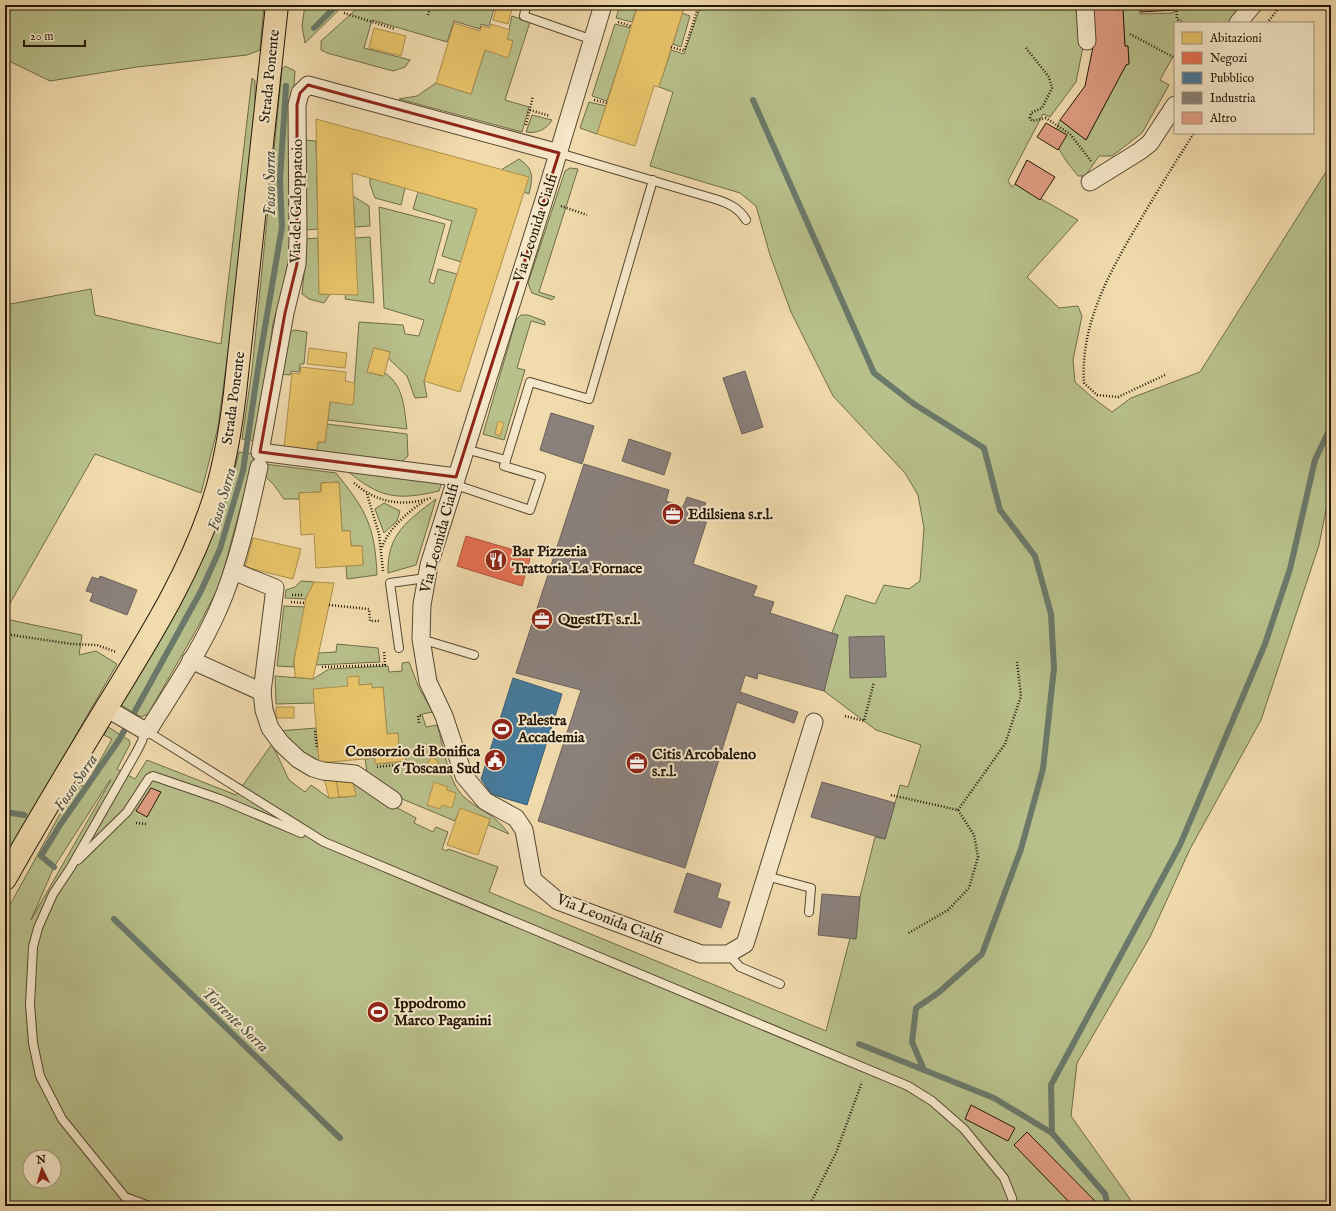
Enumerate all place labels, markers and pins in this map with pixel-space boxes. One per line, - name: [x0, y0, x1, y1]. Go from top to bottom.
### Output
- office icon: Edilsiena s.r.l.: [660, 501, 686, 527]
- place label: Edilsiena s.r.l.: [688, 505, 773, 524]
- place label: Bar Pizzeria Trattoria La Fornace: [511, 542, 643, 578]
- restaurant icon: Bar Pizzeria Trattoria La Fornace: [483, 547, 509, 573]
- office icon: QuestIT s.r.l.: [529, 606, 555, 632]
- place label: QuestIT s.r.l.: [558, 610, 641, 629]
- place label: Palestra Accademia: [517, 711, 585, 747]
- sports icon: Palestra Accademia: [489, 716, 515, 742]
- place label: Consorzio di Bonifica 6 Toscana Sud: [345, 742, 481, 778]
- place label: Citis Arcobaleno s.r.l.: [652, 745, 756, 781]
- public building icon: Consorzio di Bonifica 6 Toscana Sud: [482, 747, 508, 773]
- office icon: Citis Arcobaleno s.r.l.: [624, 750, 650, 776]
- place label: Ippodromo Marco Paganini: [394, 994, 492, 1030]
- sports icon: Ippodromo Marco Paganini: [365, 999, 391, 1025]

